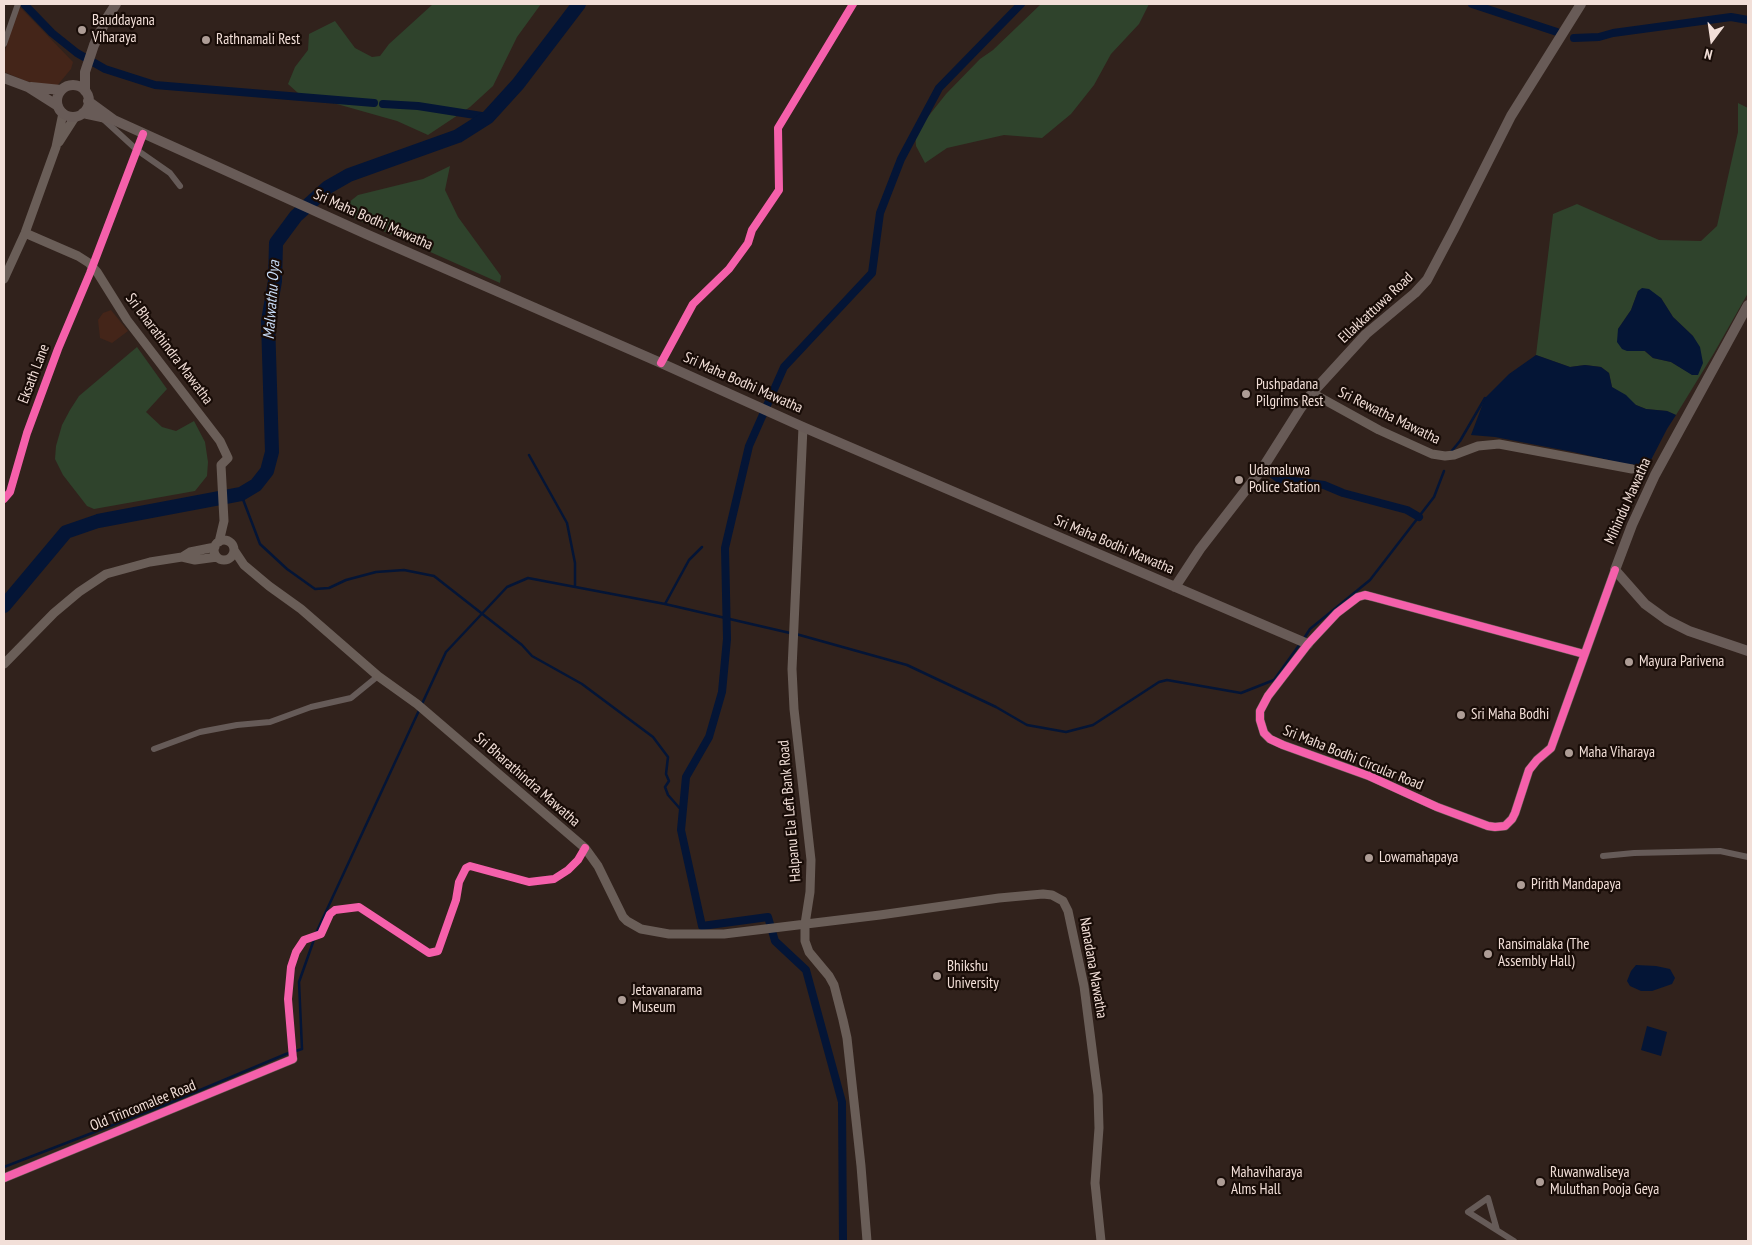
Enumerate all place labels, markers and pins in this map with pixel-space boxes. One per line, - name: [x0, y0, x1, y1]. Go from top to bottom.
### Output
- place label: Bauddayana Viharaya: [92, 12, 155, 47]
- marker: Bauddayana Viharaya: [76, 24, 88, 36]
- place label: Rathnamali Rest: [216, 31, 300, 49]
- marker: Rathnamali Rest: [200, 34, 212, 46]
- place label: Pushpadana Pilgrims Rest: [1256, 376, 1323, 411]
- marker: Pushpadana Pilgrims Rest: [1240, 388, 1252, 400]
- place label: Udamaluwa Police Station: [1249, 462, 1320, 497]
- marker: Udamaluwa Police Station: [1233, 474, 1245, 486]
- place label: Mayura Parivena: [1639, 653, 1724, 671]
- marker: Mayura Parivena: [1623, 656, 1635, 668]
- place label: Sri Maha Bodhi: [1471, 706, 1549, 724]
- marker: Sri Maha Bodhi: [1455, 709, 1467, 721]
- place label: Maha Viharaya: [1579, 744, 1655, 762]
- marker: Maha Viharaya: [1563, 747, 1575, 759]
- place label: Lowamahapaya: [1379, 849, 1458, 867]
- marker: Lowamahapaya: [1363, 852, 1375, 864]
- place label: Pirith Mandapaya: [1531, 876, 1621, 894]
- marker: Pirith Mandapaya: [1515, 879, 1527, 891]
- place label: Ransimalaka (The Assembly Hall): [1498, 936, 1589, 971]
- marker: Ransimalaka (The Assembly Hall): [1482, 948, 1494, 960]
- place label: Bhikshu University: [947, 958, 999, 993]
- marker: Bhikshu University: [931, 970, 943, 982]
- place label: Jetavanarama Museum: [632, 982, 702, 1017]
- marker: Jetavanarama Museum: [616, 994, 628, 1006]
- place label: Mahaviharaya Alms Hall: [1231, 1164, 1303, 1199]
- place label: Ruwanwaliseya Muluthan Pooja Geya: [1550, 1164, 1659, 1199]
- marker: Mahaviharaya Alms Hall: [1215, 1176, 1227, 1188]
- marker: Ruwanwaliseya Muluthan Pooja Geya: [1534, 1176, 1546, 1188]

